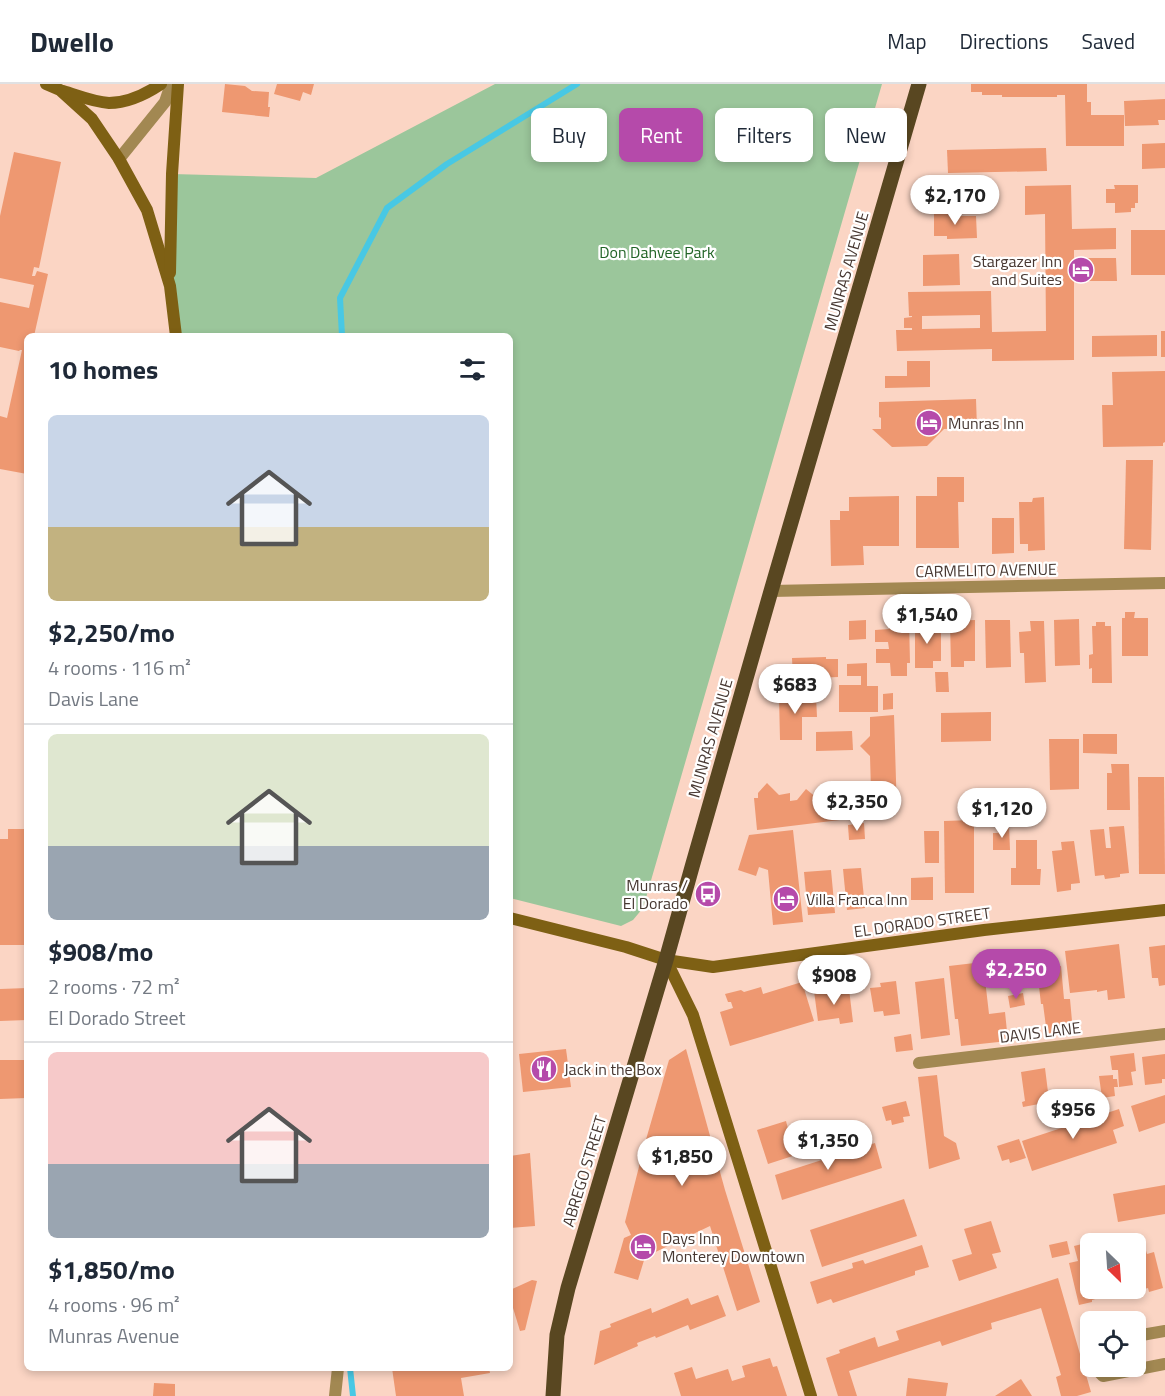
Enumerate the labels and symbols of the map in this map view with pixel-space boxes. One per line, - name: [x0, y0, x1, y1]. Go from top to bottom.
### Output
- pin: $2,170: [906, 175, 1004, 226]
- street label: MUNRAS AVENUE: [817, 208, 875, 333]
- park label: Don Dahvee Park: [599, 240, 715, 264]
- place label: Stargazer Inn and Suites: [973, 249, 1062, 291]
- hotel icon: Stargazer Inn and Suites: [1066, 255, 1096, 285]
- hotel icon: Munras Inn: [914, 408, 944, 438]
- place label: Munras Inn: [948, 411, 1024, 435]
- street label: CARMELITO AVENUE: [915, 557, 1057, 583]
- pin: $1,540: [878, 594, 976, 645]
- pin: $683: [759, 664, 831, 715]
- street label: MUNRAS AVENUE: [681, 675, 739, 800]
- pin: $2,350: [808, 781, 906, 832]
- pin: $1,120: [953, 788, 1051, 839]
- place label: Munras / El Dorado: [623, 873, 688, 915]
- bus stop icon: Munras / El Dorado: [693, 879, 723, 909]
- hotel icon: Villa Franca Inn: [771, 884, 801, 914]
- place label: Villa Franca Inn: [806, 887, 908, 911]
- street label: EL DORADO STREET: [852, 900, 992, 943]
- pin: $2,250: [967, 949, 1065, 1000]
- pin: $908: [798, 955, 870, 1006]
- street label: DAVIS LANE: [998, 1015, 1082, 1049]
- restaurant icon: Jack in the Box: [529, 1054, 559, 1084]
- place label: Jack in the Box: [564, 1057, 662, 1081]
- pin: $956: [1037, 1089, 1109, 1140]
- street label: ABREGO STREET: [556, 1112, 612, 1229]
- pin: $1,350: [779, 1120, 877, 1171]
- pin: $1,850: [633, 1136, 731, 1187]
- place label: Days Inn Monterey Downtown: [662, 1226, 805, 1268]
- hotel icon: Days Inn Monterey Downtown: [628, 1232, 658, 1262]
- north arrow: [1080, 1233, 1146, 1299]

